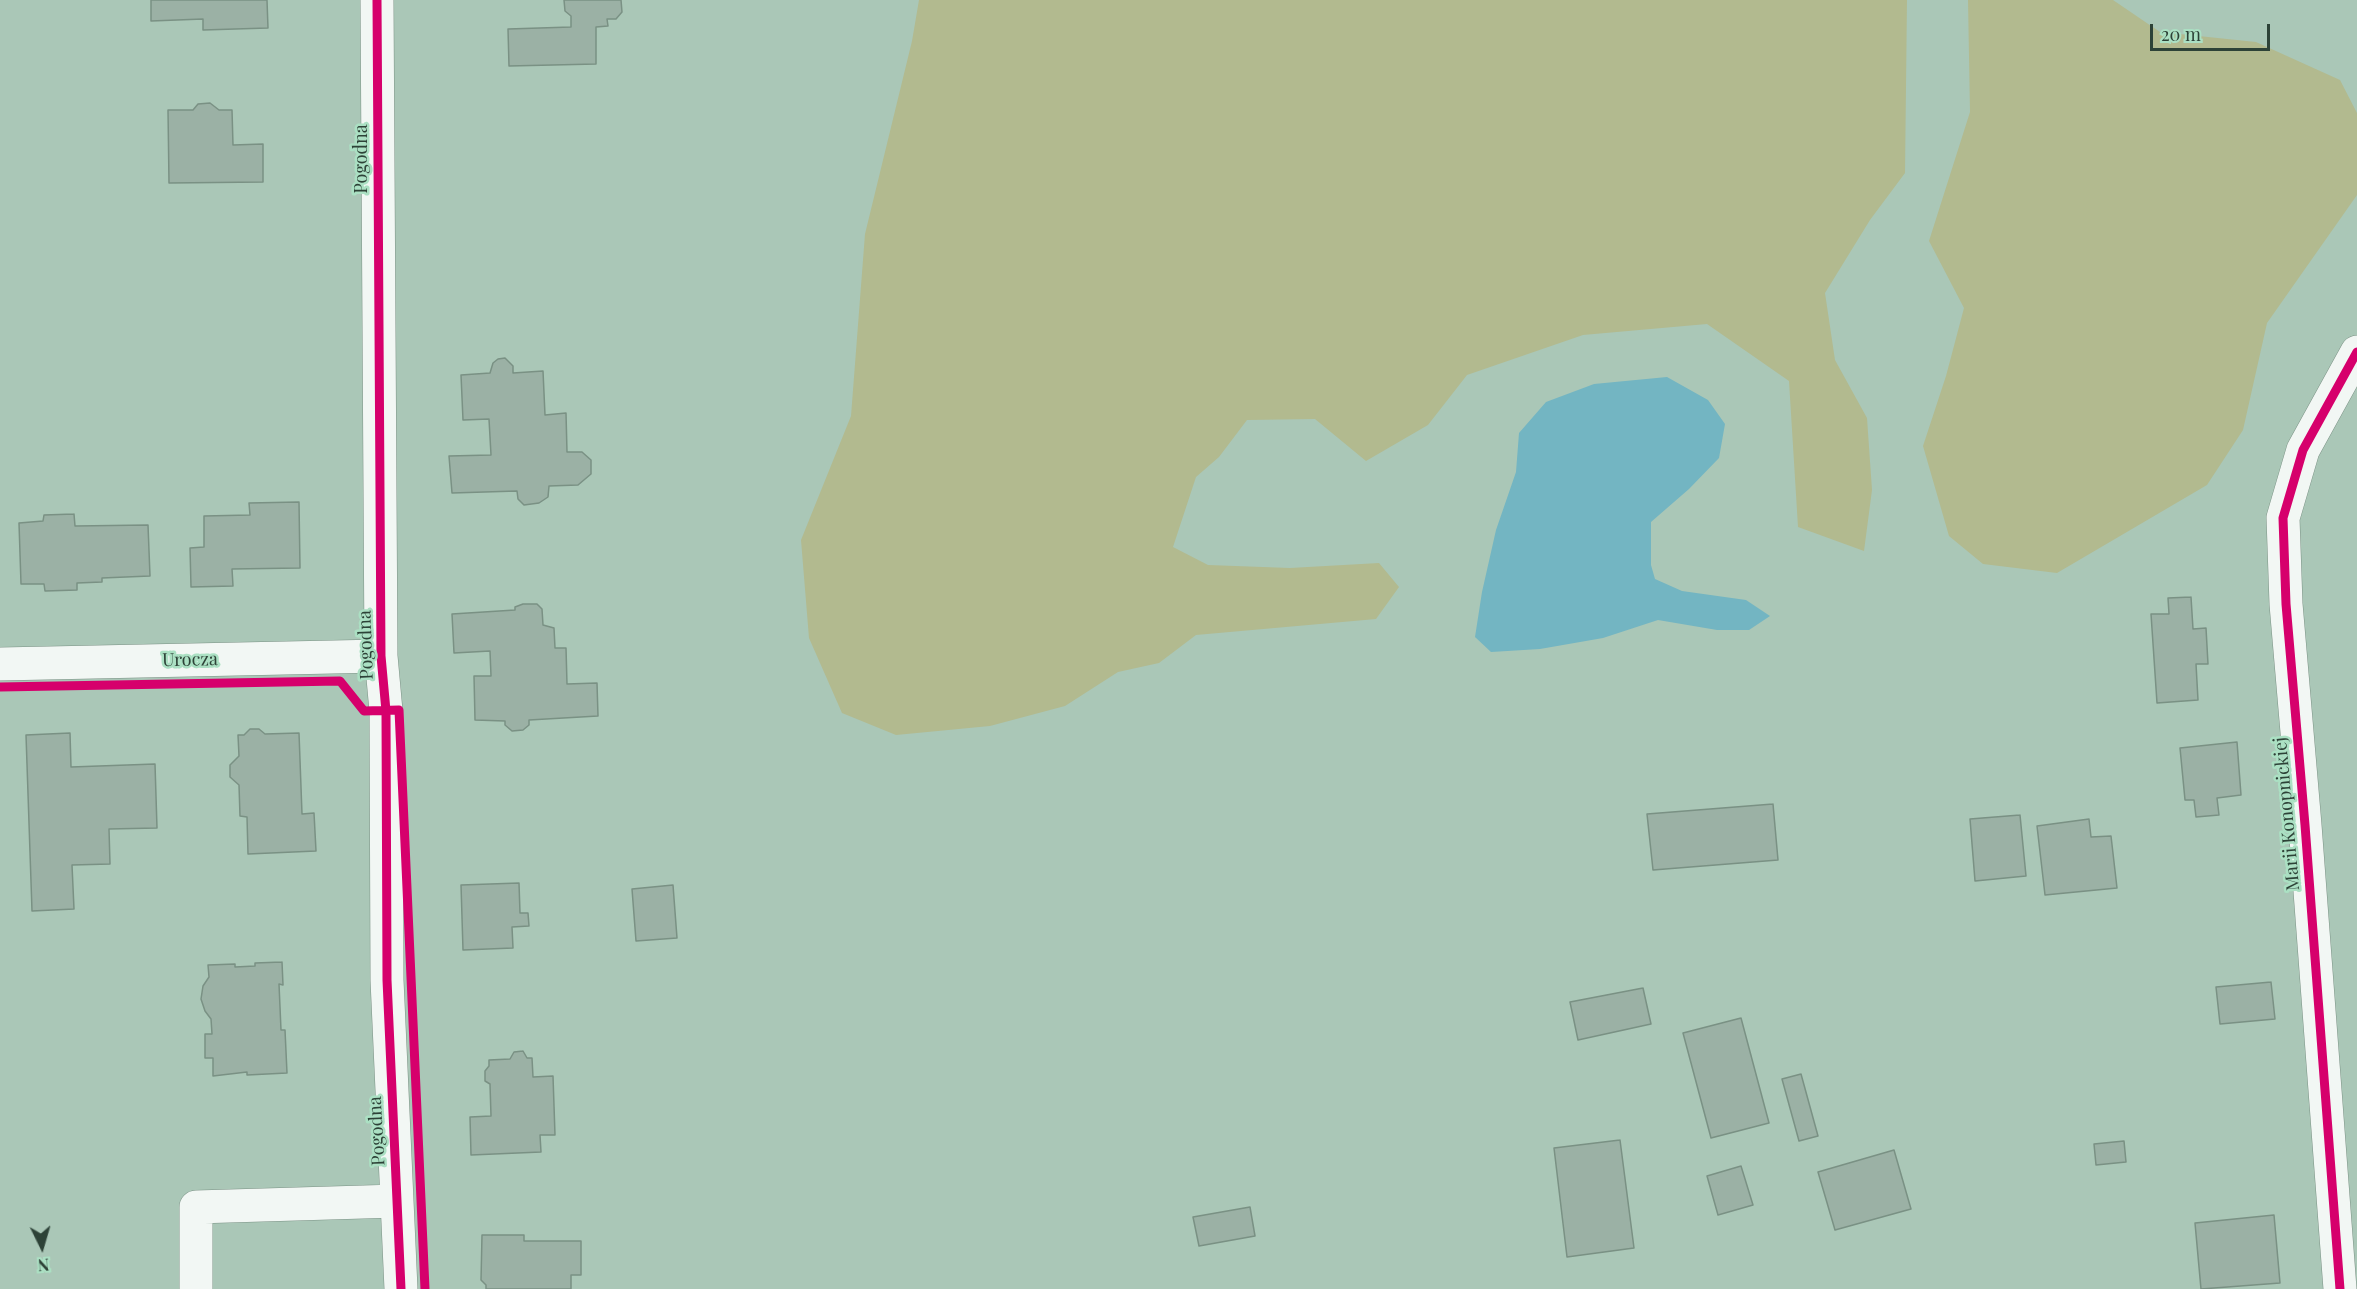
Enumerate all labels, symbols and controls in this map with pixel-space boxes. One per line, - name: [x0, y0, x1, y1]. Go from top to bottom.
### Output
- scale bar: [2153, 12, 2273, 50]
- text: 20 m: [2161, 22, 2201, 46]
- street label: Pogodna: [350, 124, 372, 194]
- street label: Pogodna: [354, 610, 378, 680]
- street label: Urocza: [162, 649, 218, 671]
- street label: Marii Konopnickiej: [2270, 736, 2304, 892]
- street label: Pogodna: [364, 1096, 390, 1166]
- north arrow: [12, 1217, 72, 1277]
- text: N: [37, 1254, 50, 1276]

